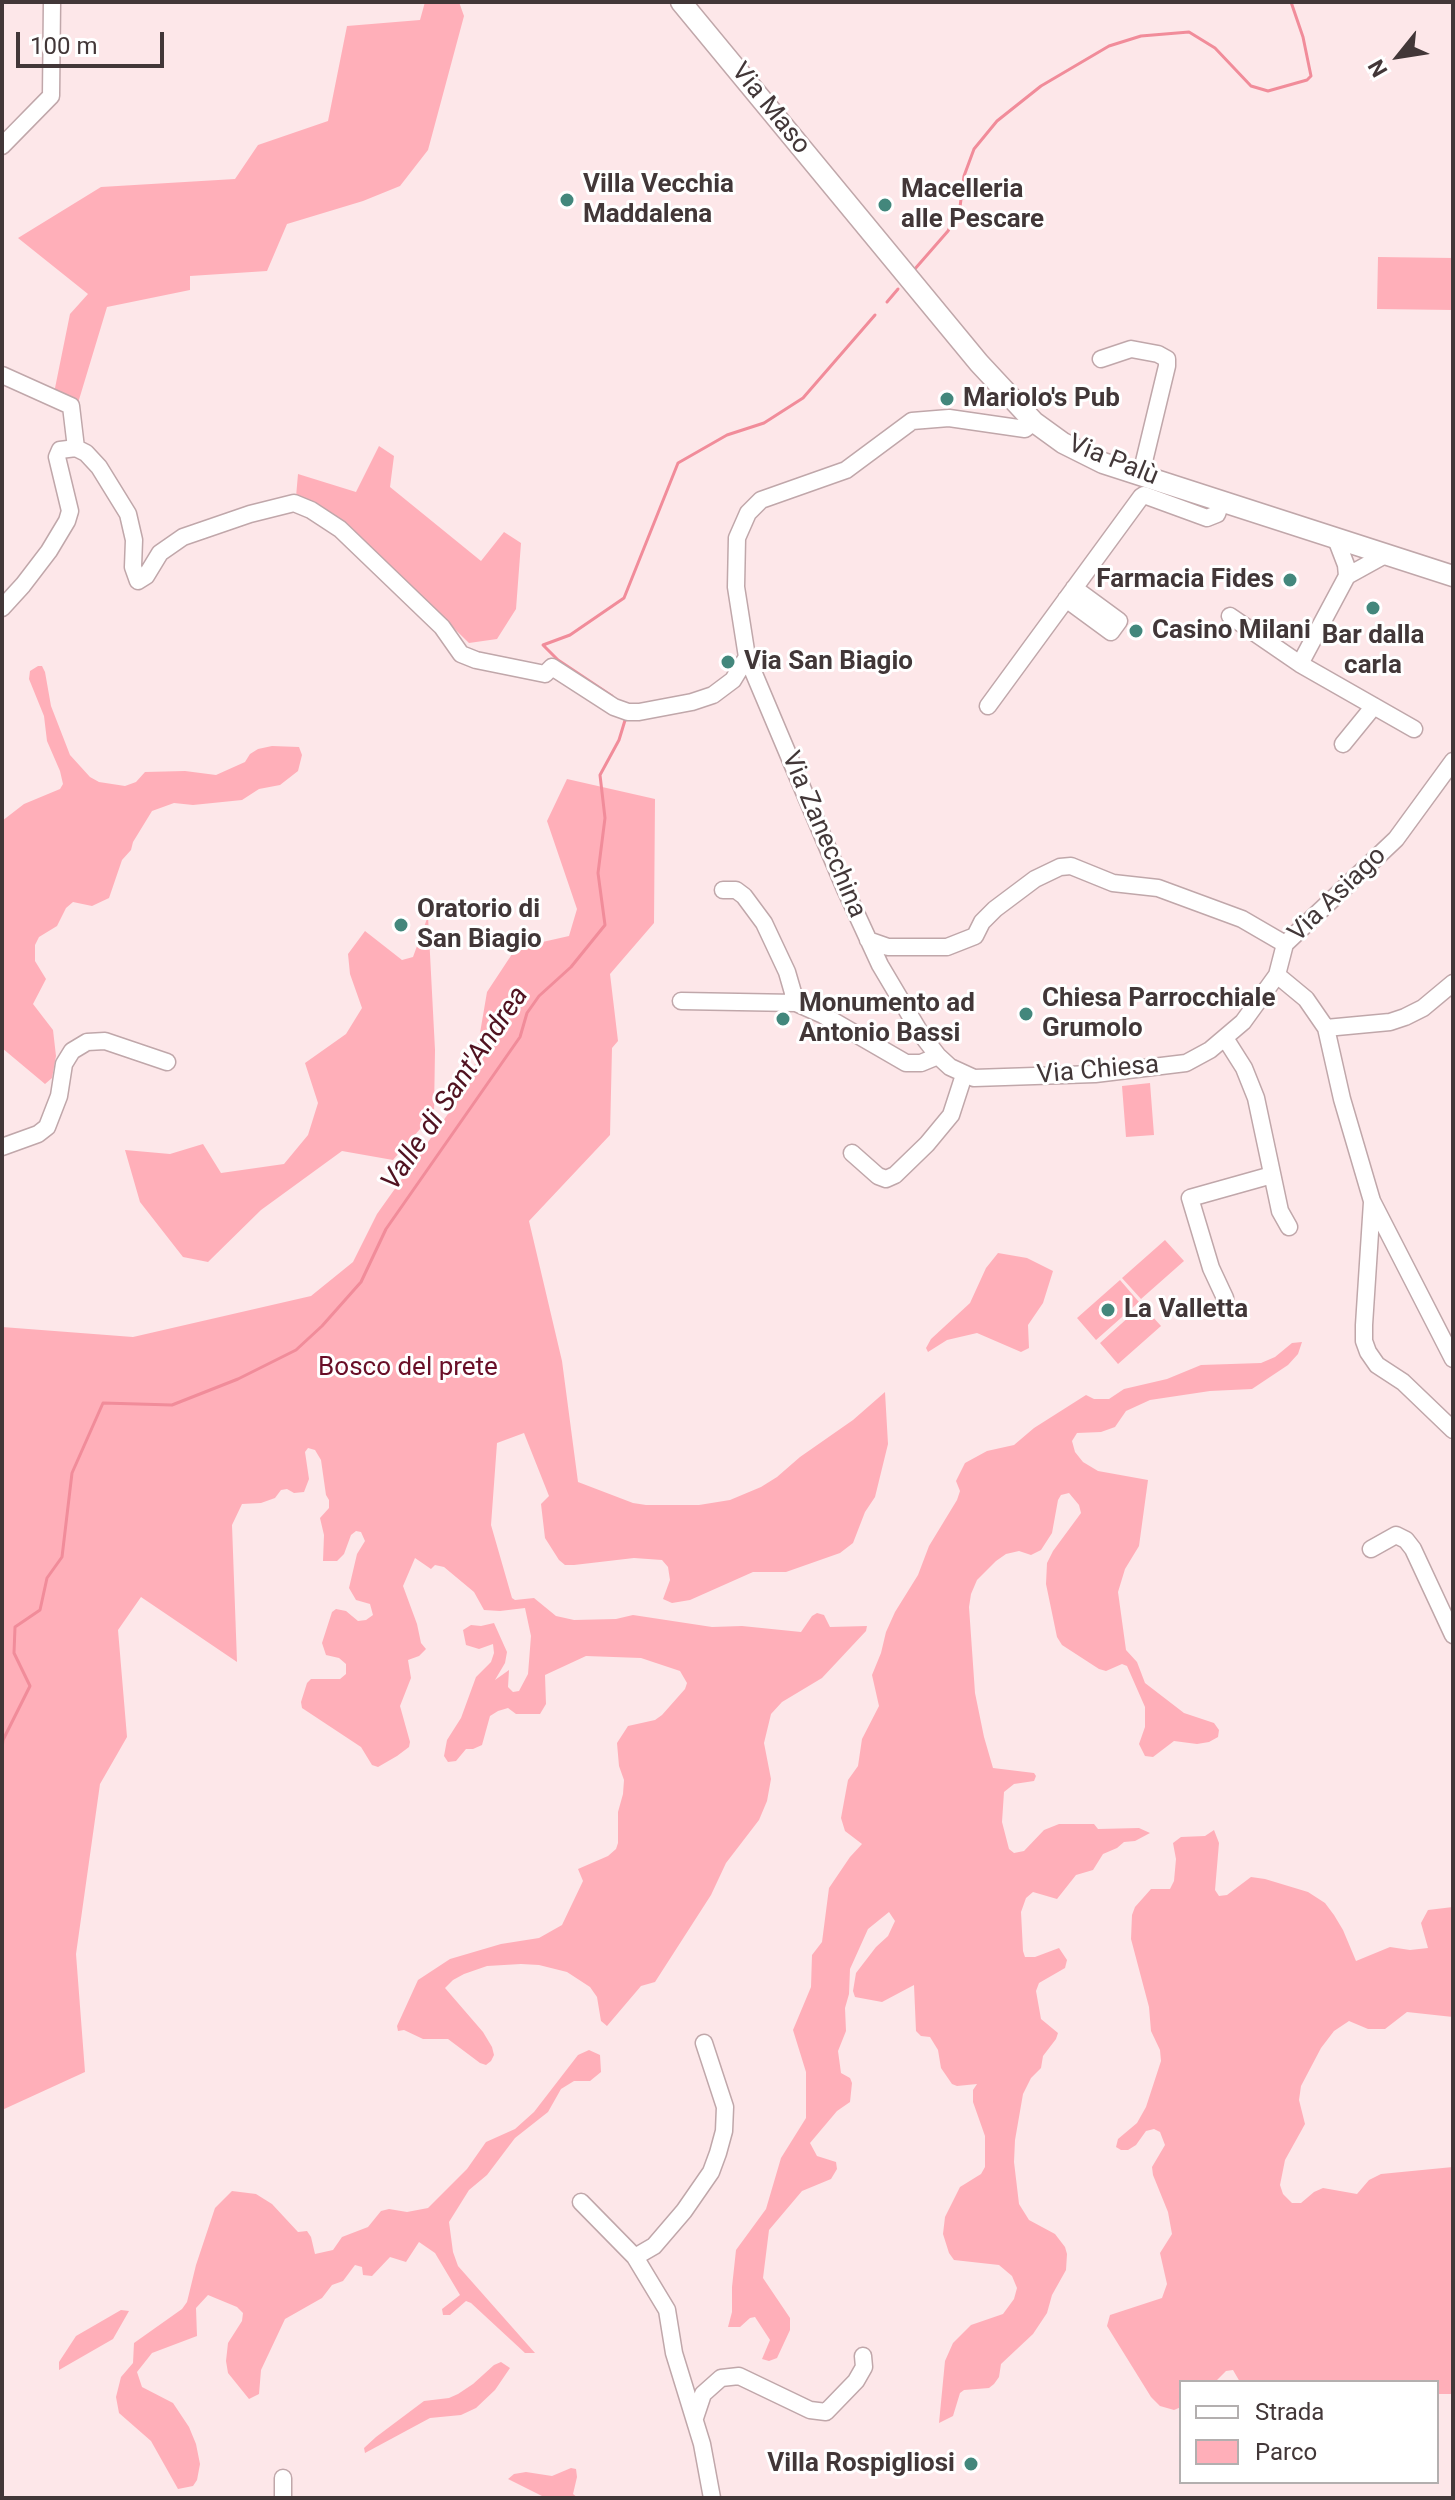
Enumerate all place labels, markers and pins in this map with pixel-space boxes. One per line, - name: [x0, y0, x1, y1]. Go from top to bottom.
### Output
- place label: Villa Vecchia Maddalena: [583, 169, 734, 230]
- place label: Macelleria alle Pescare: [901, 174, 1044, 236]
- marker: Villa Vecchia Maddalena: [558, 191, 576, 209]
- marker: Macelleria alle Pescare: [876, 196, 894, 214]
- place label: Mariolo's Pub: [963, 383, 1120, 415]
- marker: Mariolo's Pub: [938, 390, 956, 408]
- place label: Farmacia Fides: [1096, 564, 1274, 596]
- marker: Farmacia Fides: [1281, 571, 1299, 589]
- marker: Bar dalla carla: [1364, 599, 1382, 617]
- place label: Casino Milani: [1152, 615, 1311, 647]
- place label: Bar dalla carla: [1322, 620, 1424, 682]
- marker: Casino Milani: [1127, 622, 1145, 640]
- place label: Via San Biagio: [744, 646, 913, 678]
- marker: Via San Biagio: [719, 653, 737, 671]
- place label: Oratorio di San Biagio: [417, 894, 542, 956]
- marker: Oratorio di San Biagio: [392, 916, 410, 934]
- place label: Chiesa Parrocchiale Grumolo: [1042, 983, 1275, 1044]
- place label: Monumento ad Antonio Bassi: [799, 988, 975, 1050]
- marker: Chiesa Parrocchiale Grumolo: [1017, 1005, 1035, 1023]
- marker: Monumento ad Antonio Bassi: [774, 1010, 792, 1028]
- place label: La Valletta: [1124, 1294, 1248, 1326]
- marker: La Valletta: [1099, 1301, 1117, 1319]
- place label: Villa Rospigliosi: [767, 2448, 955, 2480]
- marker: Villa Rospigliosi: [962, 2455, 980, 2473]

